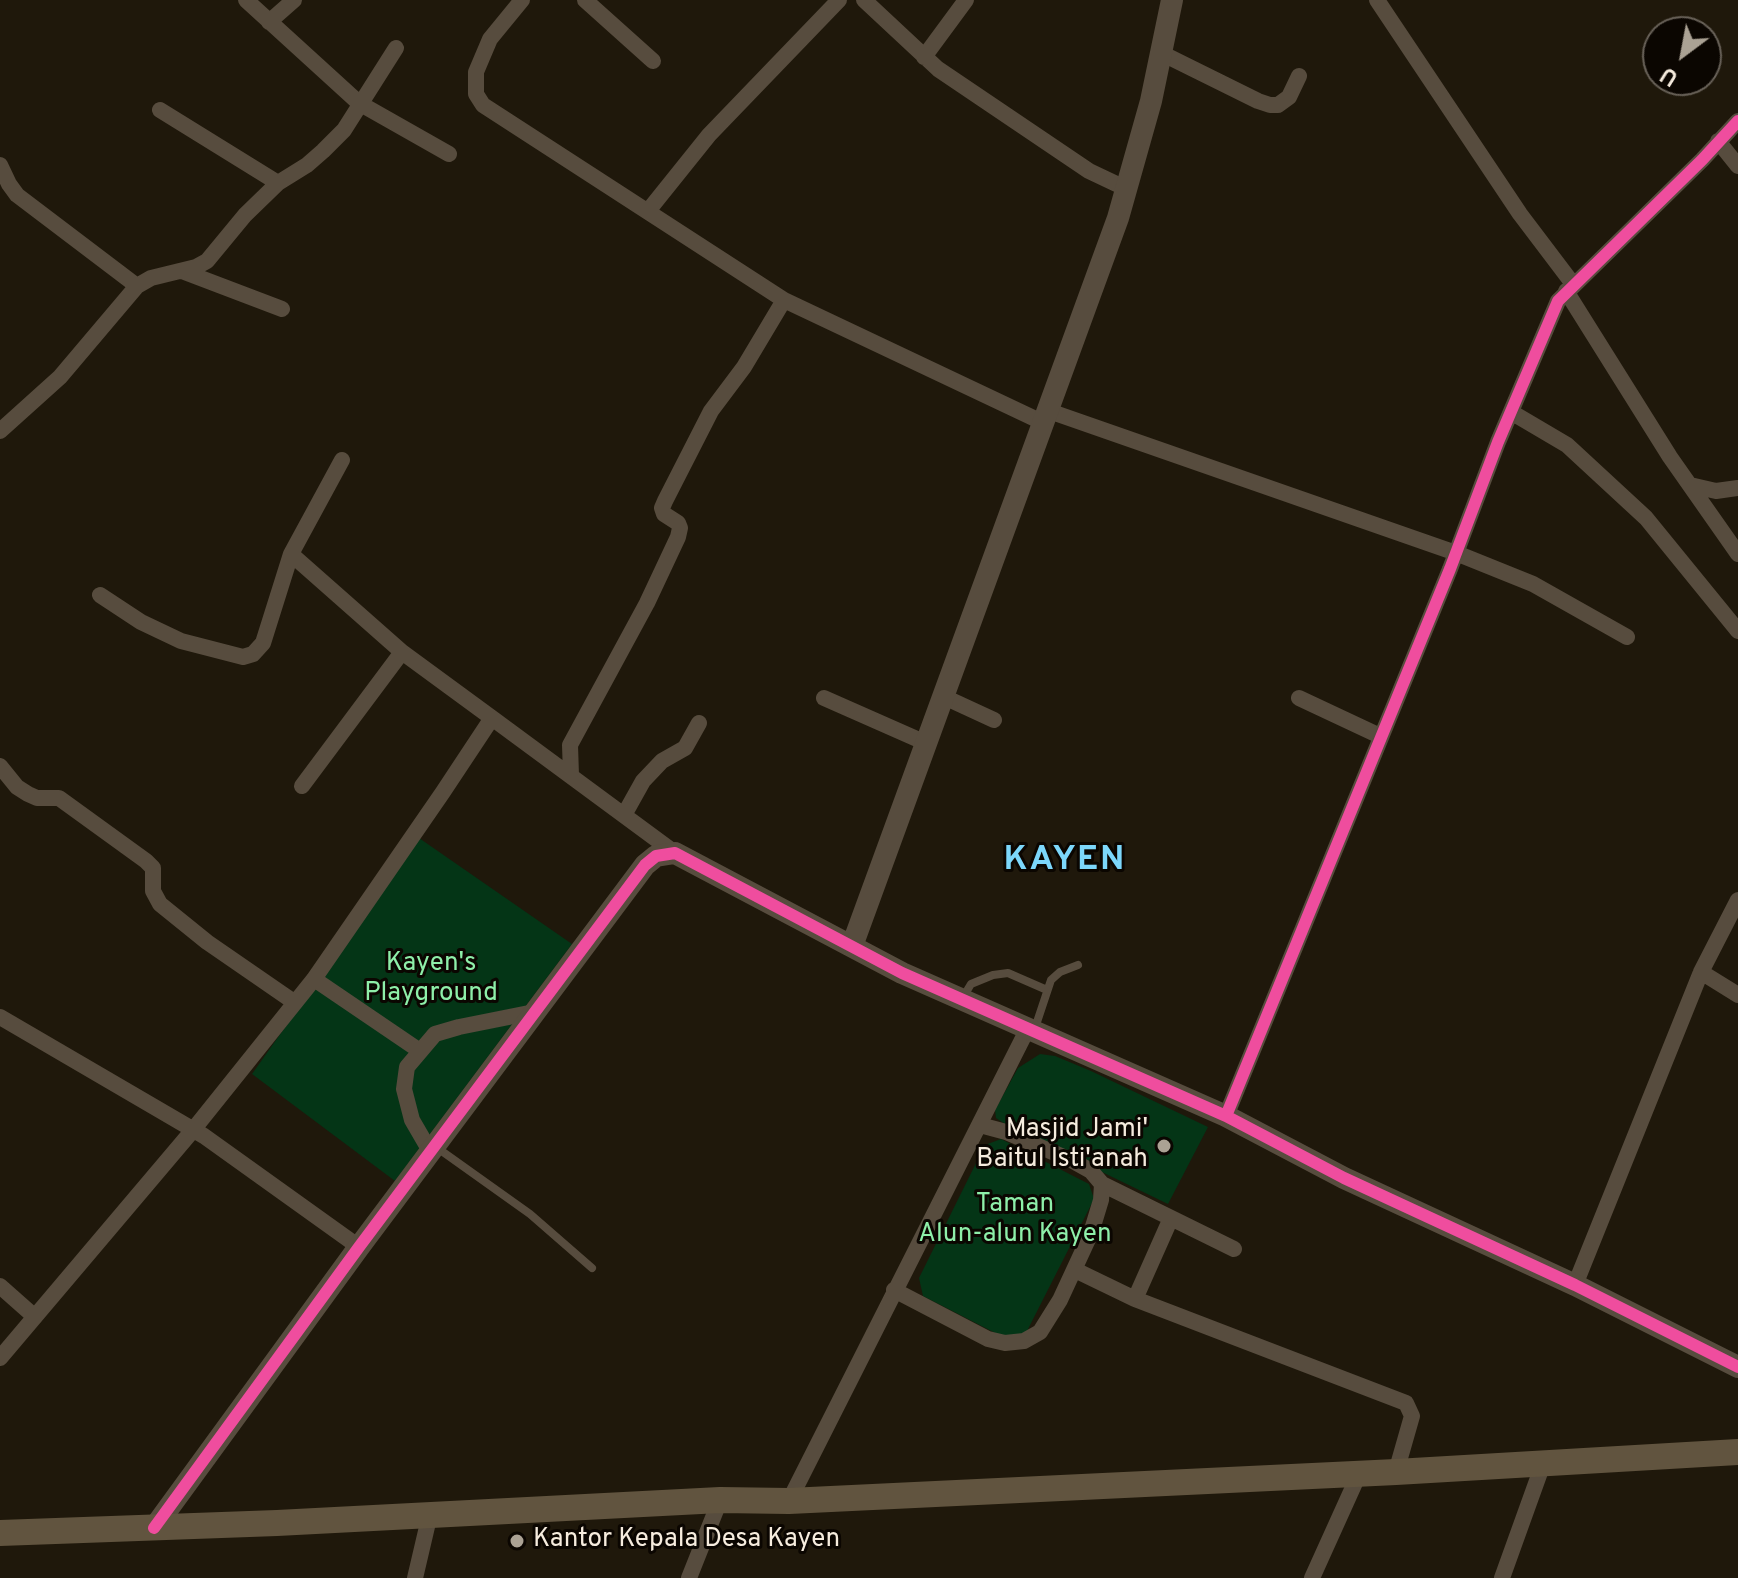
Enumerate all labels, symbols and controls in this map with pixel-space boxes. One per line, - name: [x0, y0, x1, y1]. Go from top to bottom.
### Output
- north arrow: [1642, 16, 1722, 96]
- text: U: [1656, 59, 1684, 91]
- district label: KAYEN: [1004, 842, 1126, 882]
- park label: Kayen's Playground: [364, 949, 498, 1010]
- place label: Masjid Jami' Baitul Isti'anah: [976, 1115, 1148, 1176]
- marker: Masjid Jami' Baitul Isti'anah: [1155, 1137, 1173, 1155]
- park label: Taman Alun-alun Kayen: [918, 1190, 1112, 1252]
- place label: Kantor Kepala Desa Kayen: [533, 1525, 840, 1557]
- marker: Kantor Kepala Desa Kayen: [508, 1532, 526, 1550]

